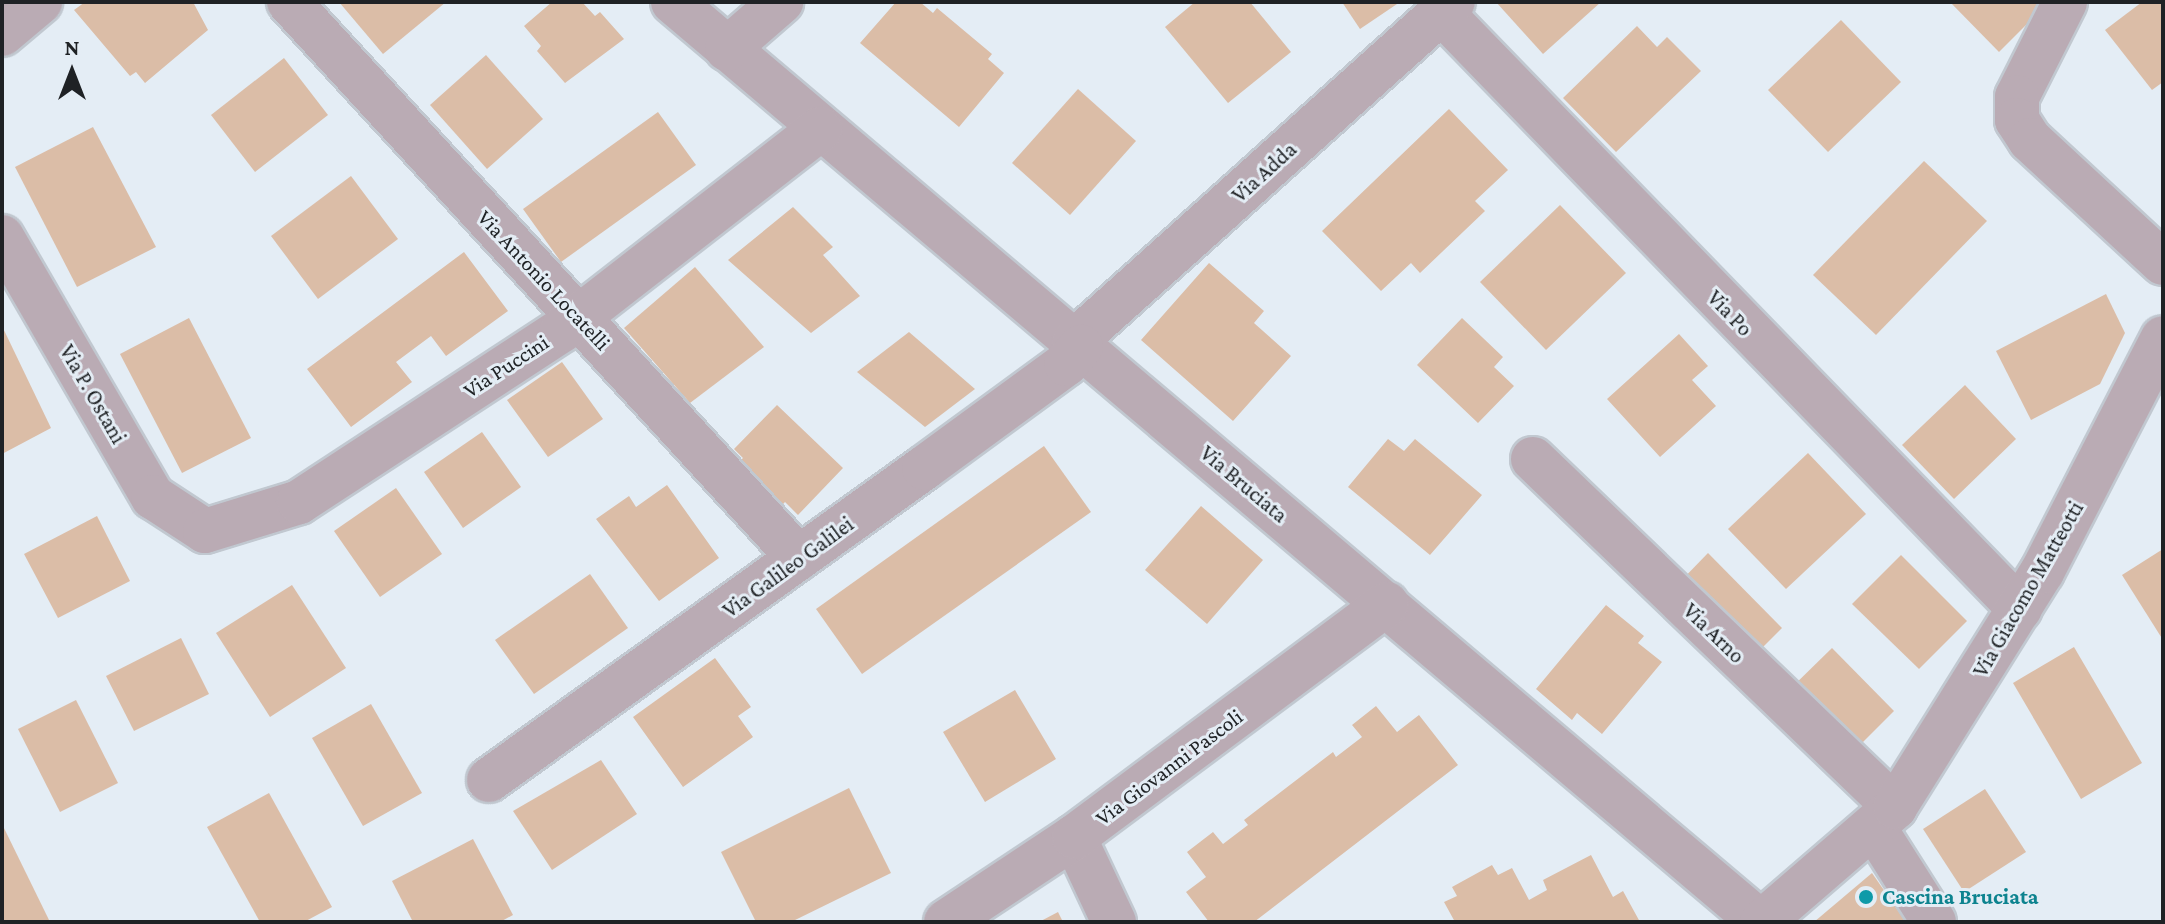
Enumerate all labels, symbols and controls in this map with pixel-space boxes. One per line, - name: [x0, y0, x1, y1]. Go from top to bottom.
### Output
- north arrow: [32, 32, 112, 112]
- text: N: [65, 35, 80, 60]
- street label: Via Adda: [1226, 136, 1302, 208]
- street label: Via Antonio Locatelli: [472, 204, 616, 356]
- street label: Via Po: [1702, 284, 1758, 342]
- street label: Via Puccini: [458, 329, 554, 403]
- street label: Via P. Ostani: [54, 340, 132, 448]
- street label: Via Bruciata: [1195, 440, 1293, 528]
- street label: Via Giacomo Matteotti: [1967, 496, 2089, 682]
- street label: Via Galileo Galilei: [717, 511, 859, 623]
- street label: Via Arno: [1678, 597, 1750, 669]
- street label: Via Giovanni Pascoli: [1090, 703, 1248, 831]
- place label: Cascina Bruciata: [1882, 884, 2038, 910]
- marker: Cascina Bruciata: [1857, 888, 1875, 906]

